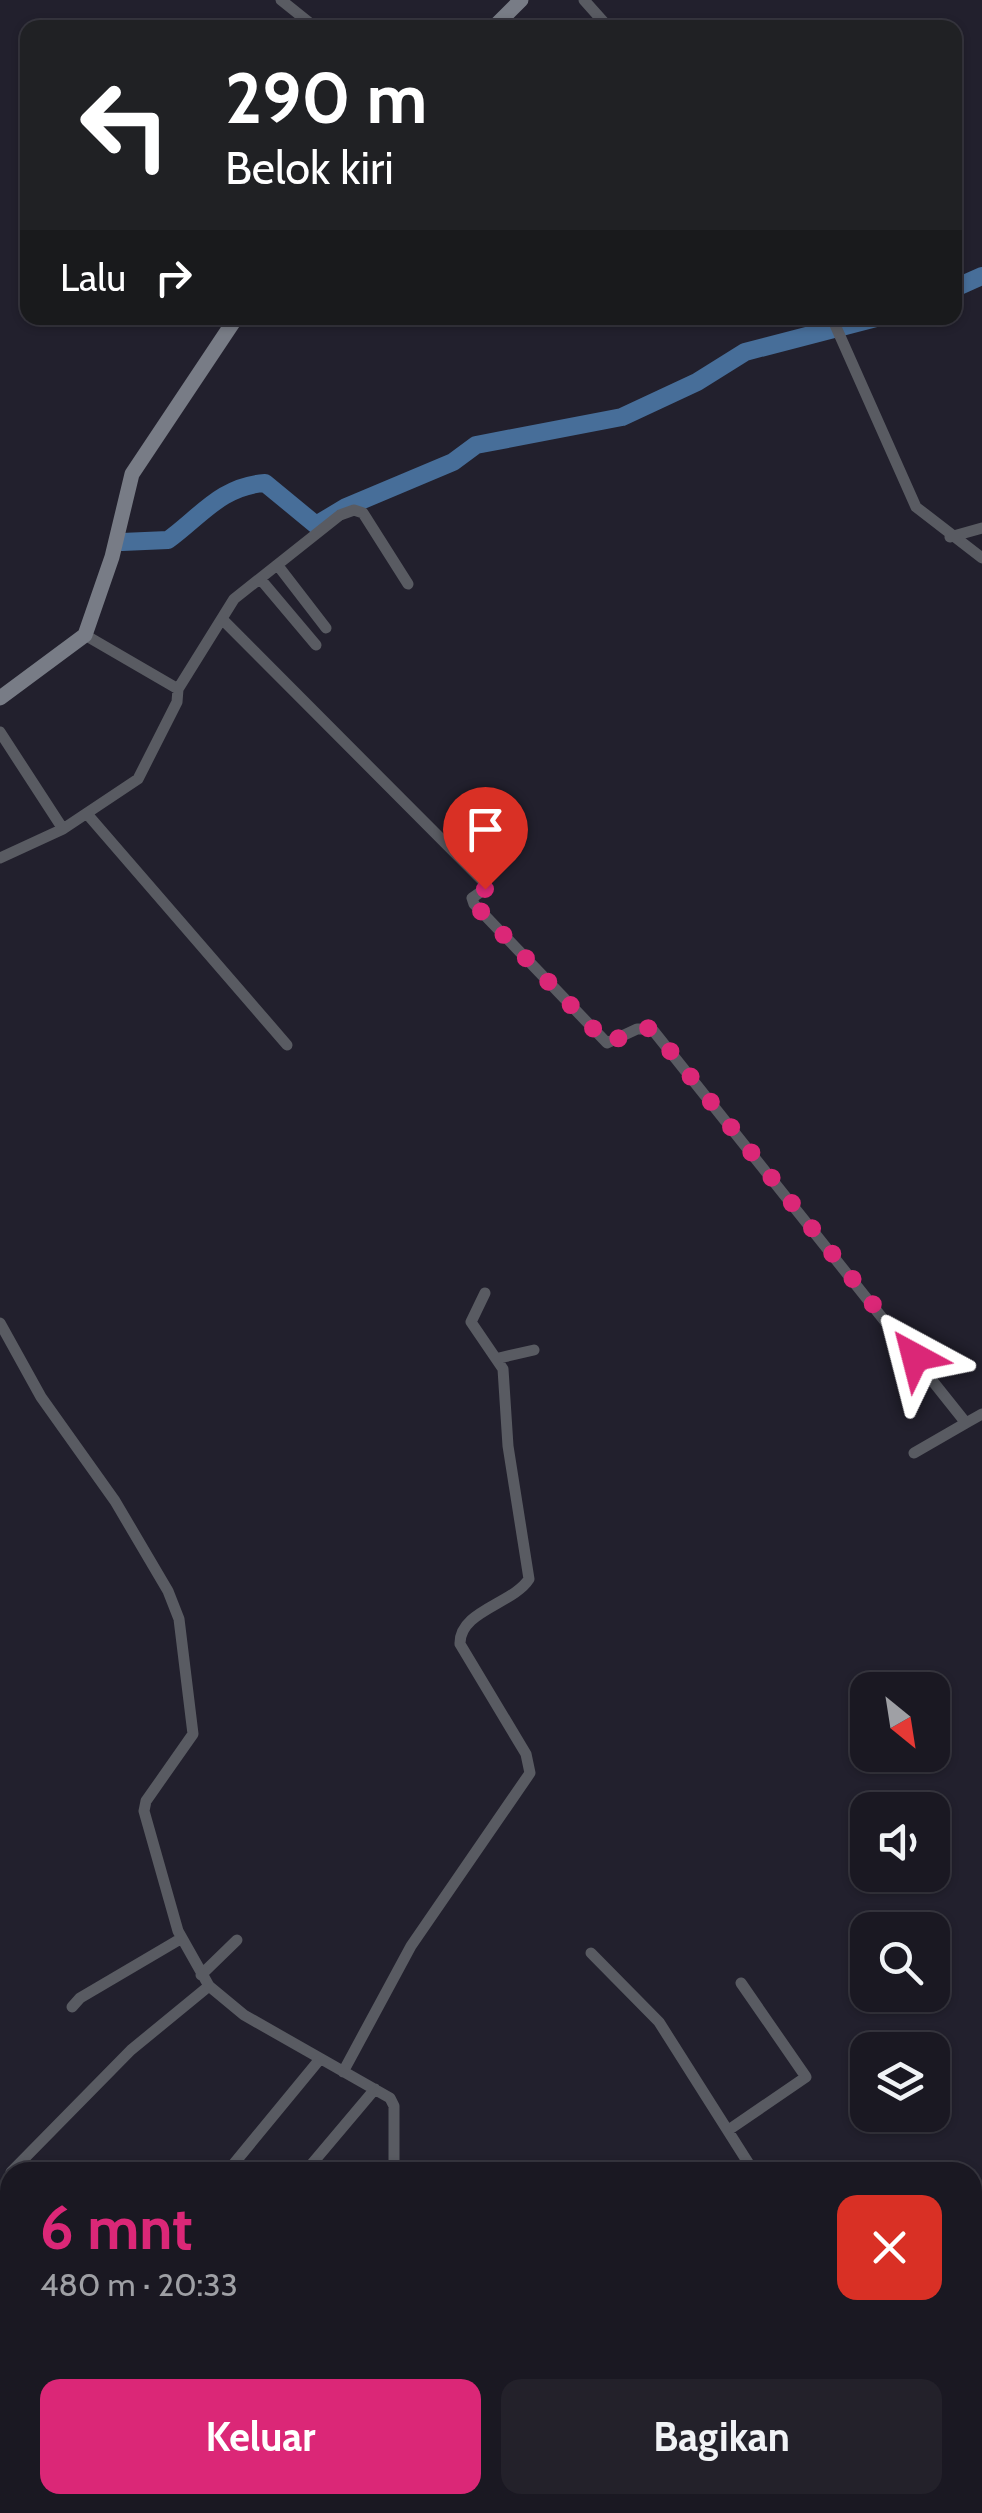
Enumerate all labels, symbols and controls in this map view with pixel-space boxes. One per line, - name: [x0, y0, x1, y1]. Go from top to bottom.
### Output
- text: 290 m: [225, 55, 427, 141]
- icon: left: [60, 60, 190, 190]
- text: Belok kiri: [225, 141, 394, 195]
- icon: right: [146, 250, 201, 305]
- text: Lalu: [60, 254, 126, 301]
- pin: [443, 787, 528, 890]
- icon: arrive: [458, 802, 513, 857]
- position arrow: [863, 1305, 967, 1409]
- north arrow: [850, 1672, 950, 1772]
- map controls: [850, 1672, 950, 2132]
- button: sound: [850, 1792, 950, 1892]
- button: search: [850, 1912, 950, 2012]
- button: layers: [850, 2032, 950, 2132]
- text: 6 mnt: [40, 2191, 193, 2264]
- button: close: [837, 2195, 942, 2300]
- text: 480 m · 20:33: [40, 2265, 238, 2304]
- button: Keluar: [40, 2379, 481, 2494]
- button: Bagikan: [501, 2379, 942, 2494]

